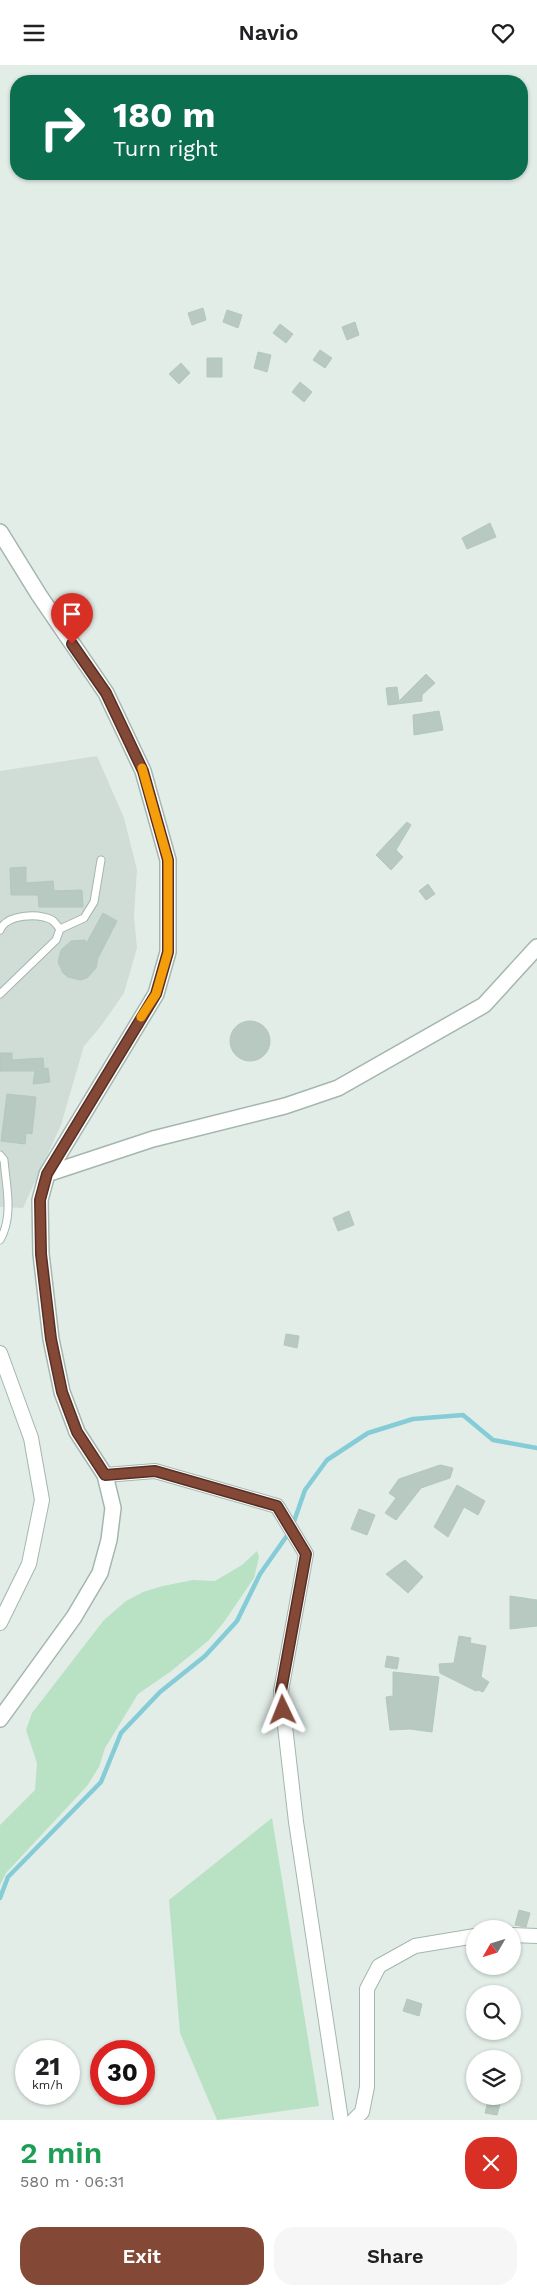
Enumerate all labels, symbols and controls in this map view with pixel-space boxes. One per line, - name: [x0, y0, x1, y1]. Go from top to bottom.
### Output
- icon: menu: [20, 19, 48, 47]
- icon: heart: [489, 19, 517, 47]
- text: Navio: [239, 20, 298, 45]
- text: 180 m: [113, 94, 216, 136]
- icon: right: [30, 95, 95, 160]
- text: Turn right: [113, 136, 218, 161]
- pin: [51, 593, 93, 644]
- icon: arrive: [58, 600, 86, 628]
- position arrow: [256, 1683, 308, 1735]
- north arrow: [466, 1920, 521, 1975]
- map controls: [466, 1920, 521, 2105]
- button: search: [466, 1985, 521, 2040]
- speed limit sign: 30: [90, 2040, 155, 2105]
- button: layers: [466, 2050, 521, 2105]
- text: 21: [35, 2052, 60, 2081]
- text: km/h: [32, 2078, 63, 2092]
- text: 2 min: [20, 2135, 102, 2170]
- button: close: [465, 2137, 517, 2189]
- text: 580 m · 06:31: [20, 2172, 124, 2191]
- button: Exit: [20, 2227, 264, 2285]
- button: Share: [274, 2227, 517, 2285]

